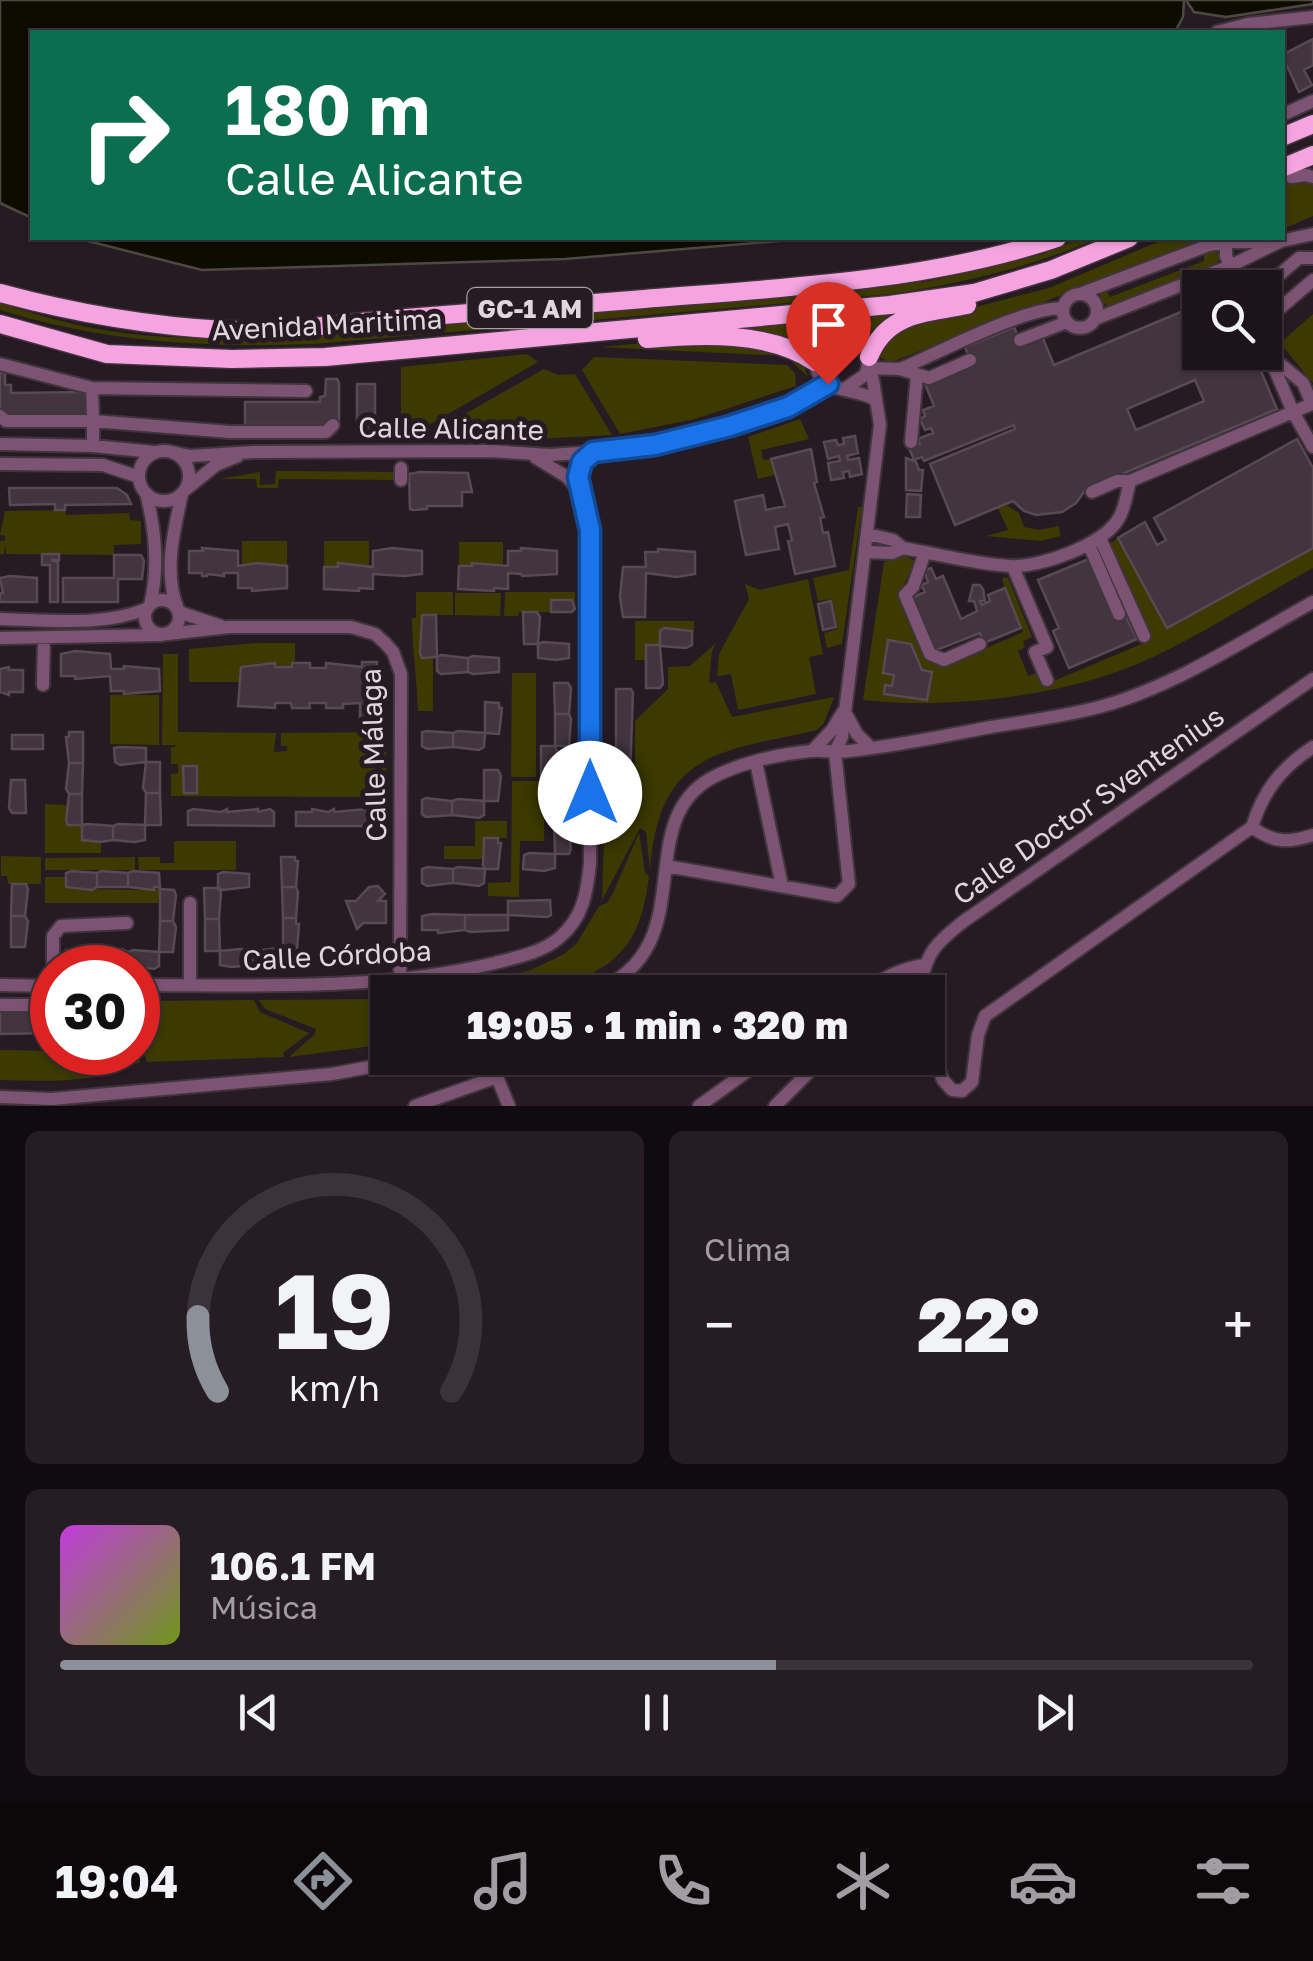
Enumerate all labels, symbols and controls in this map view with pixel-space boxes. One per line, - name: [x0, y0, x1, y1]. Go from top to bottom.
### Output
- text: 180 m: [225, 66, 430, 150]
- icon: right: [60, 70, 190, 200]
- text: Calle Alicante: [225, 151, 524, 205]
- map controls: [1182, 270, 1282, 370]
- button: search: [1182, 270, 1282, 370]
- pin: [786, 282, 871, 385]
- road number: GC-1 AM: [468, 288, 592, 328]
- icon: arrive: [801, 297, 856, 352]
- street label: Avenida Maritima: [211, 301, 443, 347]
- street label: Calle Alicante: [358, 410, 544, 446]
- street label: Calle Málaga: [353, 668, 393, 842]
- street label: Calle Doctor Sventenius: [946, 699, 1230, 911]
- position arrow: [538, 741, 642, 845]
- street label: Calle Córdoba: [242, 934, 432, 976]
- speed limit sign: 30: [30, 945, 160, 1075]
- text: 19:05 · 1 min · 320 m: [467, 1002, 848, 1047]
- text: Clima: [704, 1230, 791, 1268]
- text: 19: [275, 1247, 394, 1372]
- text: 22°: [917, 1278, 1040, 1369]
- text: −: [704, 1291, 734, 1357]
- text: +: [1223, 1291, 1253, 1357]
- text: km/h: [289, 1366, 380, 1409]
- text: 106.1 FM: [210, 1543, 376, 1588]
- text: Música: [210, 1588, 318, 1626]
- icon: previous: [231, 1685, 286, 1740]
- icon: pause: [629, 1685, 684, 1740]
- icon: next: [1027, 1685, 1082, 1740]
- icon: directions: [288, 1846, 358, 1916]
- icon: music: [468, 1846, 538, 1916]
- icon: phone: [648, 1846, 718, 1916]
- icon: climate: [828, 1846, 898, 1916]
- icon: car: [1008, 1846, 1078, 1916]
- icon: filters: [1188, 1846, 1258, 1916]
- text: 19:04: [55, 1854, 178, 1908]

